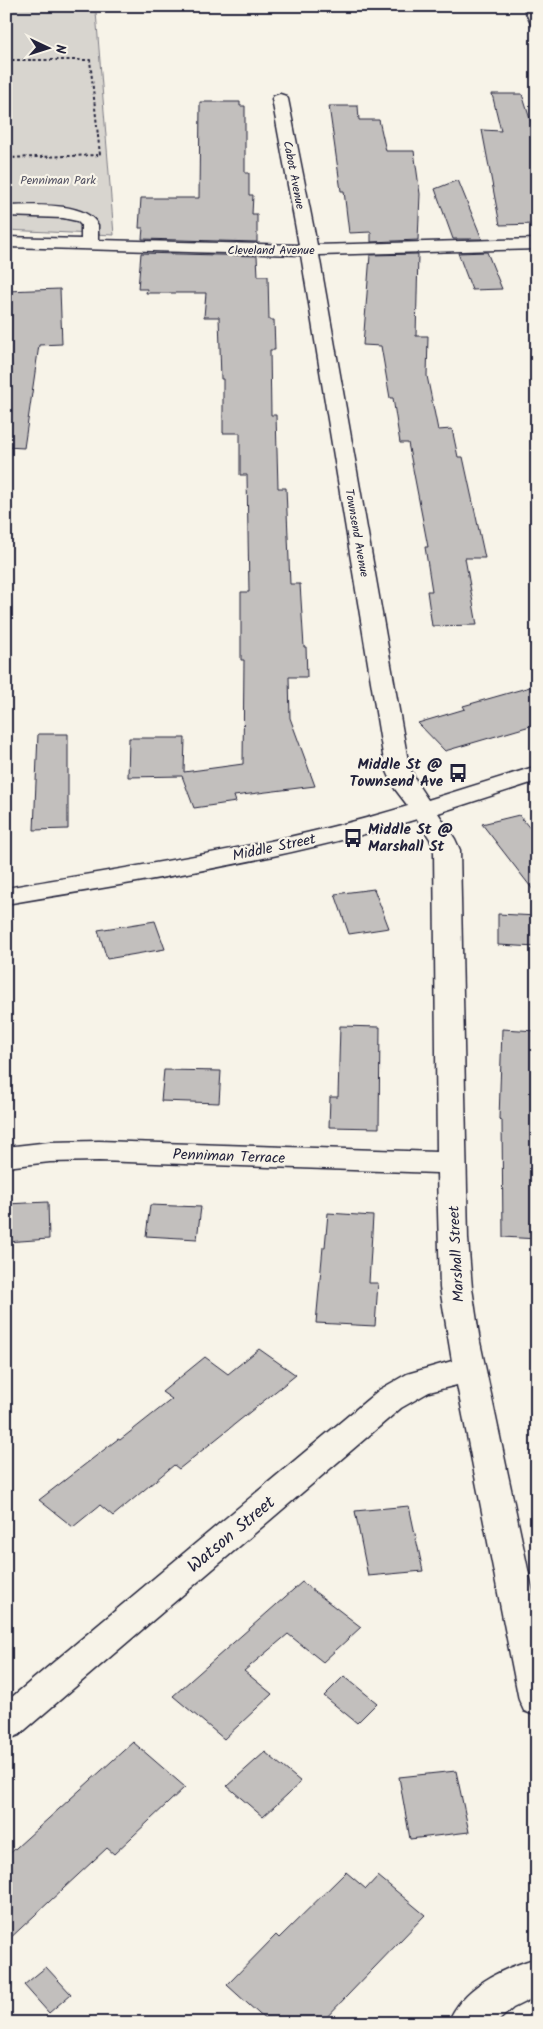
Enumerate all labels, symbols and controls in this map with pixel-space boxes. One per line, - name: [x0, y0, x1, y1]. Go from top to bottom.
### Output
- north arrow: [22, 22, 72, 72]
- text: N: [49, 44, 71, 54]
- street label: Cabot Avenue: [278, 139, 310, 212]
- park label: Penniman Park: [20, 171, 96, 190]
- street label: Cleveland Avenue: [227, 241, 315, 260]
- street label: Townsend Avenue: [339, 487, 374, 579]
- place label: Middle St @ Townsend Ave: [349, 753, 444, 794]
- bus stop icon: Middle St @ Townsend Ave: [447, 762, 469, 784]
- place label: Middle St @ Marshall St: [368, 818, 454, 859]
- street label: Middle Street: [230, 827, 318, 869]
- bus stop icon: Middle St @ Marshall St: [342, 827, 364, 849]
- street label: Penniman Terrace: [172, 1143, 286, 1171]
- street label: Marshall Street: [442, 1205, 472, 1303]
- street label: Watson Street: [181, 1489, 283, 1581]

